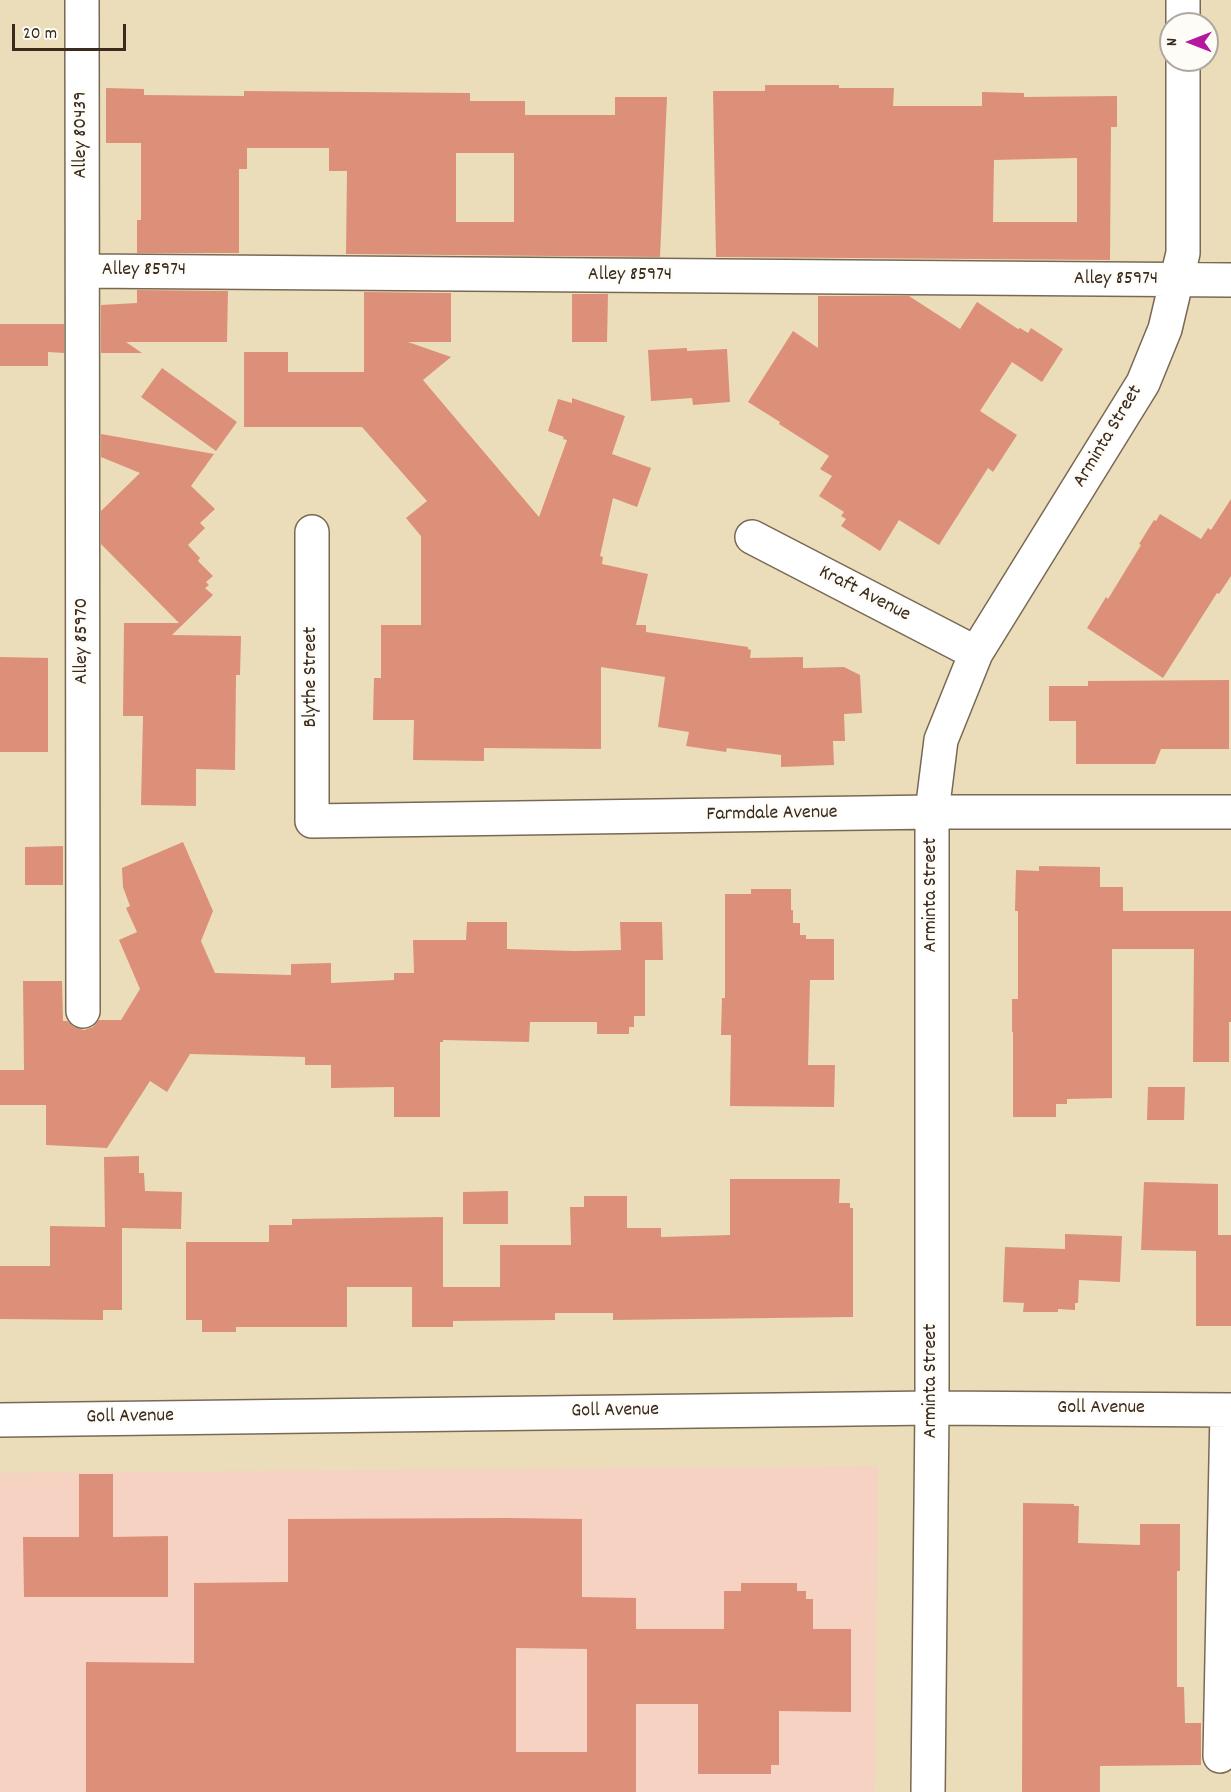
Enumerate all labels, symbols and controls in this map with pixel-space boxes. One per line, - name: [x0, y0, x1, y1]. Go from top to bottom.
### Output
- scale bar: [15, 12, 129, 50]
- north arrow: [1159, 12, 1219, 72]
- text: 20 m: [23, 22, 57, 47]
- text: N: [1161, 38, 1184, 46]
- street label: Alley 80439: [70, 91, 94, 179]
- street label: Alley 85974: [102, 259, 186, 283]
- street label: Alley 85974: [588, 264, 672, 288]
- street label: Alley 85974: [1074, 268, 1158, 292]
- street label: Arminta Street: [1069, 382, 1149, 492]
- street label: Kraft Avenue: [814, 562, 914, 628]
- street label: Alley 85970: [71, 598, 95, 684]
- street label: Blythe Street: [300, 627, 324, 727]
- street label: Farmdale Avenue: [706, 802, 838, 828]
- street label: Arminta Street: [920, 838, 944, 952]
- street label: Arminta Street: [920, 1324, 944, 1438]
- street label: Goll Avenue: [1057, 1397, 1145, 1421]
- street label: Goll Avenue: [571, 1399, 659, 1425]
- street label: Goll Avenue: [86, 1405, 174, 1431]

